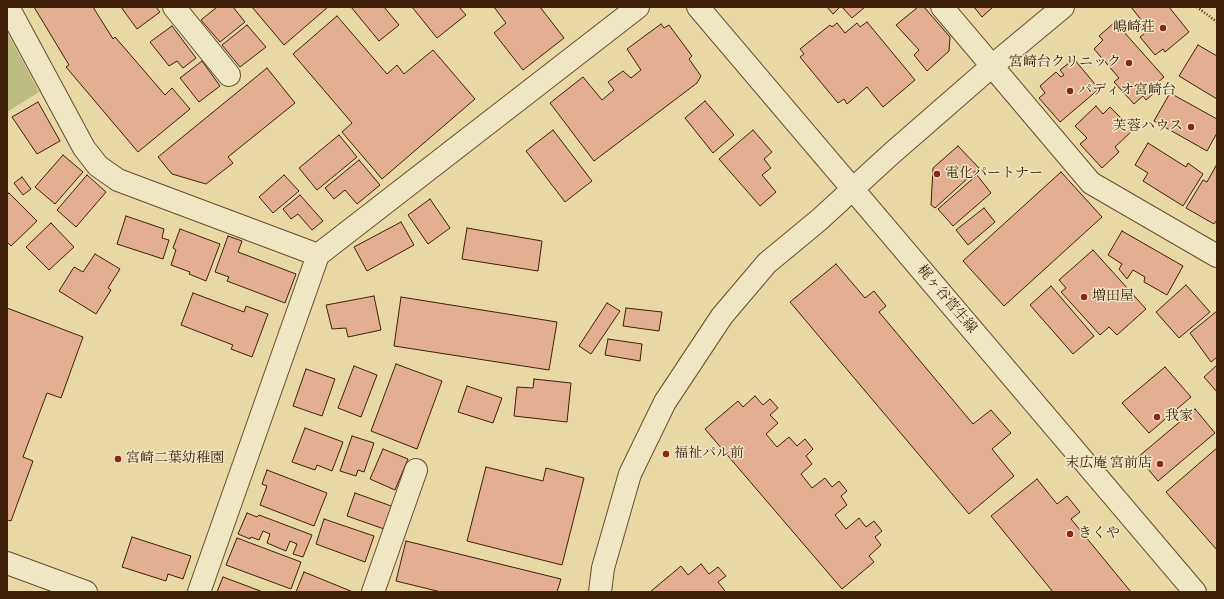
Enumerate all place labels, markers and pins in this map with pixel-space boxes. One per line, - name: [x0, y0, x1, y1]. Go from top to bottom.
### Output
- place label: 嶋崎荘: [1113, 20, 1155, 36]
- marker: 嶋崎荘: [1158, 23, 1168, 33]
- place label: 宮崎台クリニック: [1009, 55, 1121, 71]
- marker: 宮崎台クリニック: [1124, 58, 1134, 68]
- place label: パディオ宮崎台: [1078, 83, 1176, 99]
- marker: パディオ宮崎台: [1065, 86, 1075, 96]
- place label: 芙蓉ハウス: [1113, 119, 1183, 135]
- marker: 芙蓉ハウス: [1186, 122, 1196, 132]
- place label: 電化パートナー: [945, 166, 1043, 182]
- marker: 電化パートナー: [932, 169, 942, 179]
- place label: 増田屋: [1092, 289, 1134, 305]
- marker: 増田屋: [1079, 292, 1089, 302]
- place label: 我家: [1165, 409, 1193, 425]
- marker: 我家: [1152, 412, 1162, 422]
- place label: 福祉パル前: [674, 446, 744, 462]
- marker: 福祉パル前: [661, 449, 671, 459]
- place label: 宮崎二葉幼稚園: [126, 451, 224, 467]
- marker: 宮崎二葉幼稚園: [113, 454, 123, 464]
- place label: 末広庵 宮前店: [1065, 456, 1152, 472]
- marker: 末広庵 宮前店: [1155, 459, 1165, 469]
- place label: きくや: [1078, 526, 1120, 542]
- marker: きくや: [1065, 529, 1075, 539]

